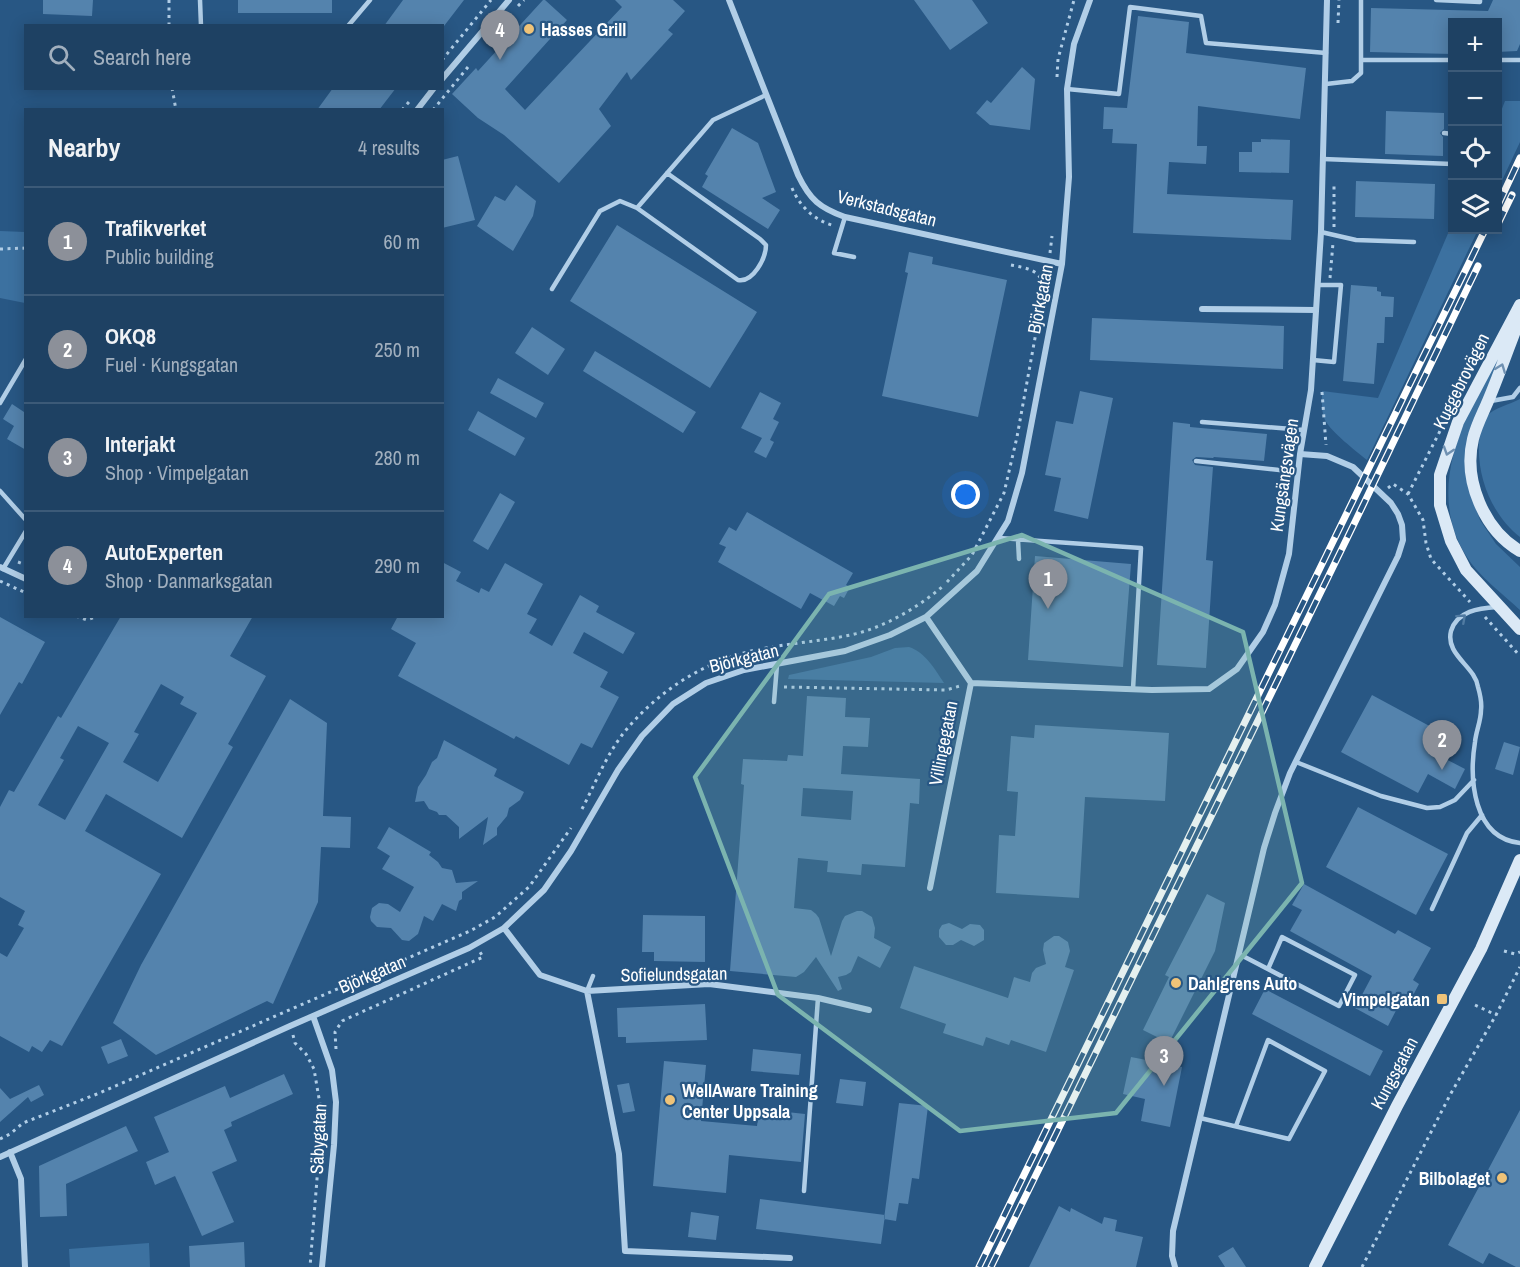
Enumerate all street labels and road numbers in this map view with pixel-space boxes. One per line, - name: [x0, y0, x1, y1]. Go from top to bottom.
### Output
- street label: Verkstadsgatan: [835, 184, 939, 232]
- street label: Björkgatan: [1021, 262, 1059, 336]
- street label: Kuggebrovägen: [1427, 329, 1495, 433]
- street label: Kungsängsvägen: [1264, 417, 1304, 533]
- street label: Björkgatan: [707, 637, 781, 679]
- street label: Villingegatan: [923, 698, 963, 788]
- street label: Björkgatan: [335, 949, 409, 999]
- street label: Sofielundsgatan: [620, 961, 728, 987]
- street label: Kungsgatan: [1364, 1032, 1424, 1114]
- street label: Säbygatan: [304, 1103, 332, 1175]

